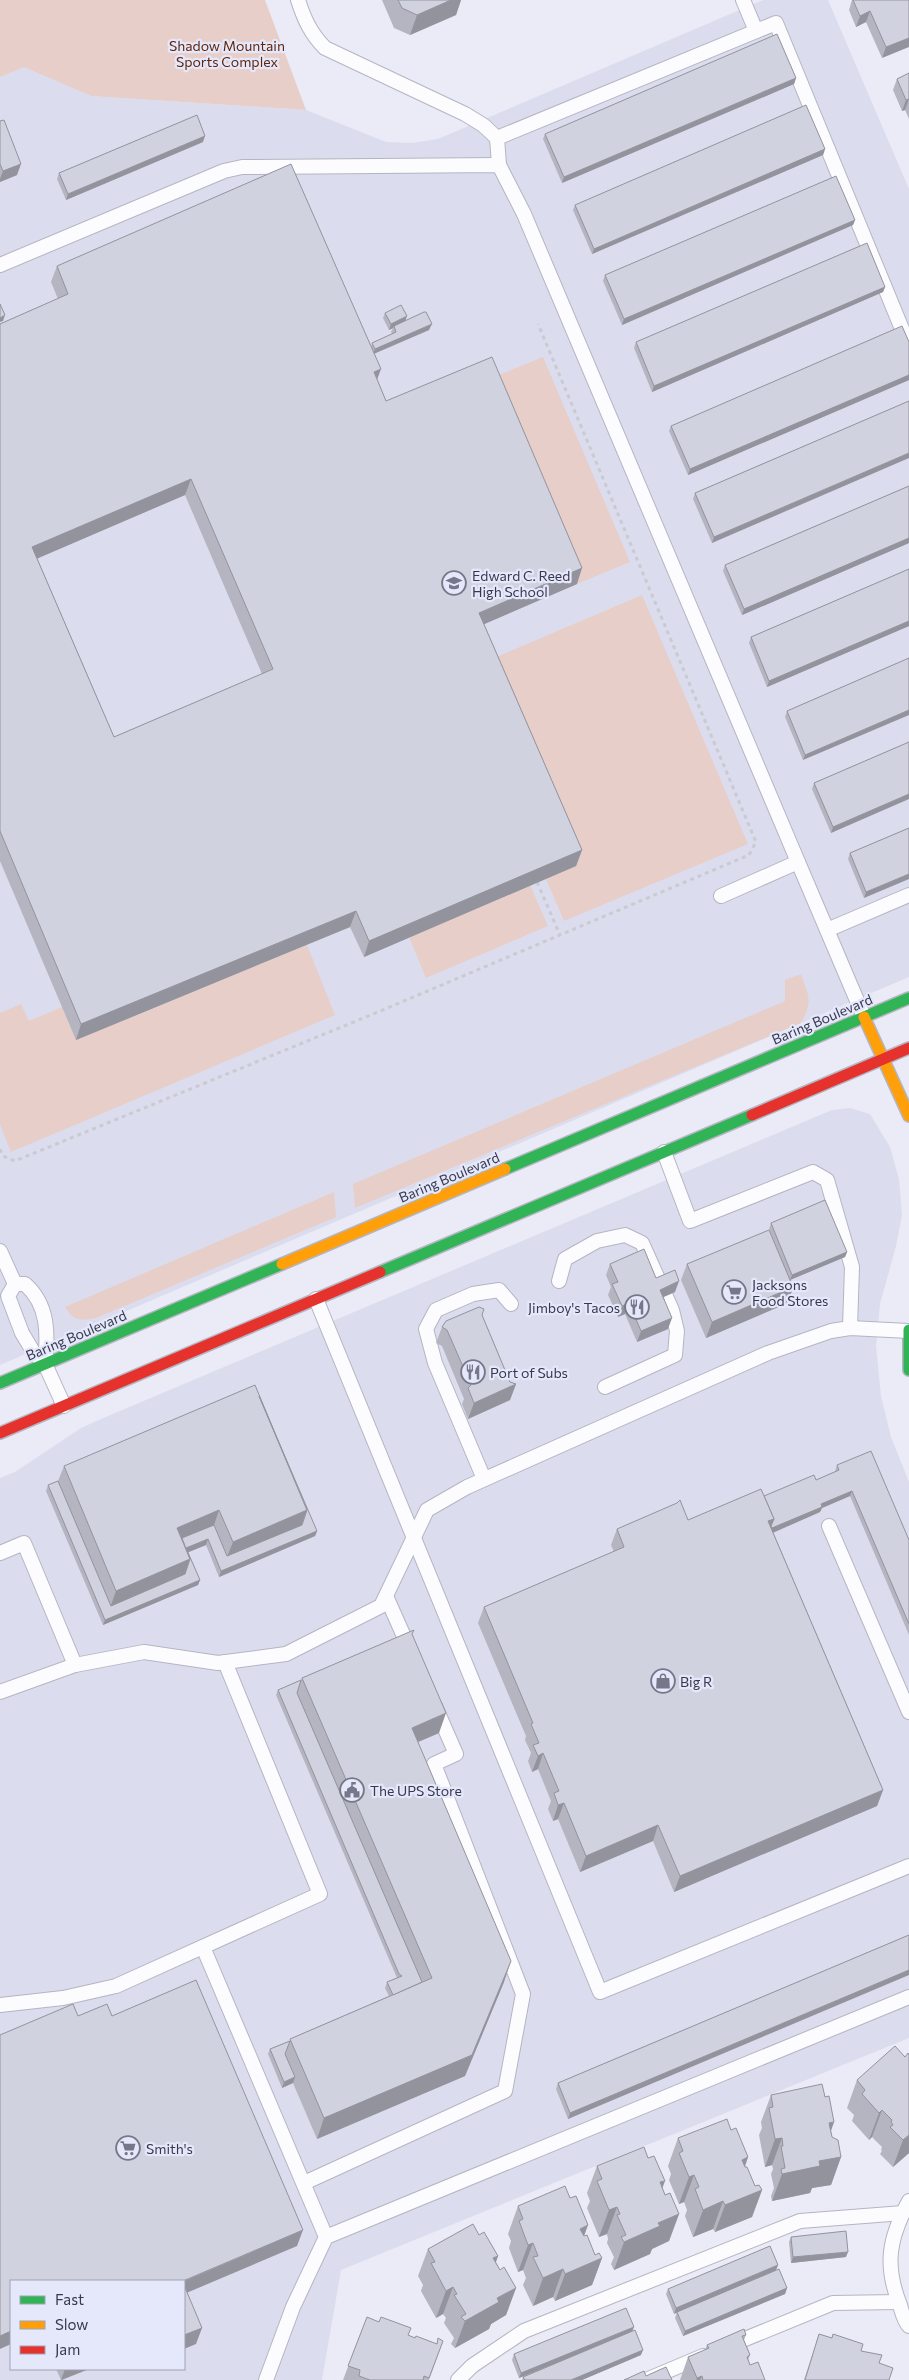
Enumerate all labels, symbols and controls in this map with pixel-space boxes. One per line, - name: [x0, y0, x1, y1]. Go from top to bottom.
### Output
- park label: Shadow Mountain Sports Complex: [169, 37, 285, 70]
- place label: Edward C. Reed High School: [472, 567, 570, 600]
- school or university icon: Edward C. Reed High School: [441, 570, 467, 596]
- street label: Baring Boulevard: [769, 990, 875, 1048]
- street label: Baring Boulevard: [396, 1148, 502, 1206]
- place label: Jacksons Food Stores: [752, 1276, 828, 1309]
- supermarket icon: Jacksons Food Stores: [721, 1279, 747, 1305]
- restaurant icon: Jimboy's Tacos: [624, 1294, 650, 1320]
- place label: Jimboy's Tacos: [528, 1299, 620, 1316]
- street label: Baring Boulevard: [23, 1306, 129, 1364]
- restaurant icon: Port of Subs: [460, 1359, 486, 1385]
- place label: Port of Subs: [490, 1364, 568, 1381]
- shop icon: Big R: [650, 1668, 676, 1694]
- place label: Big R: [680, 1673, 712, 1690]
- public building icon: The UPS Store: [339, 1777, 365, 1803]
- place label: The UPS Store: [370, 1782, 462, 1799]
- supermarket icon: Smith's: [115, 2135, 141, 2161]
- place label: Smith's: [146, 2140, 193, 2157]
- legend: [10, 2280, 185, 2370]
- text: Fast: [55, 2290, 84, 2308]
- text: Slow: [55, 2315, 88, 2333]
- text: Jam: [55, 2340, 80, 2358]

